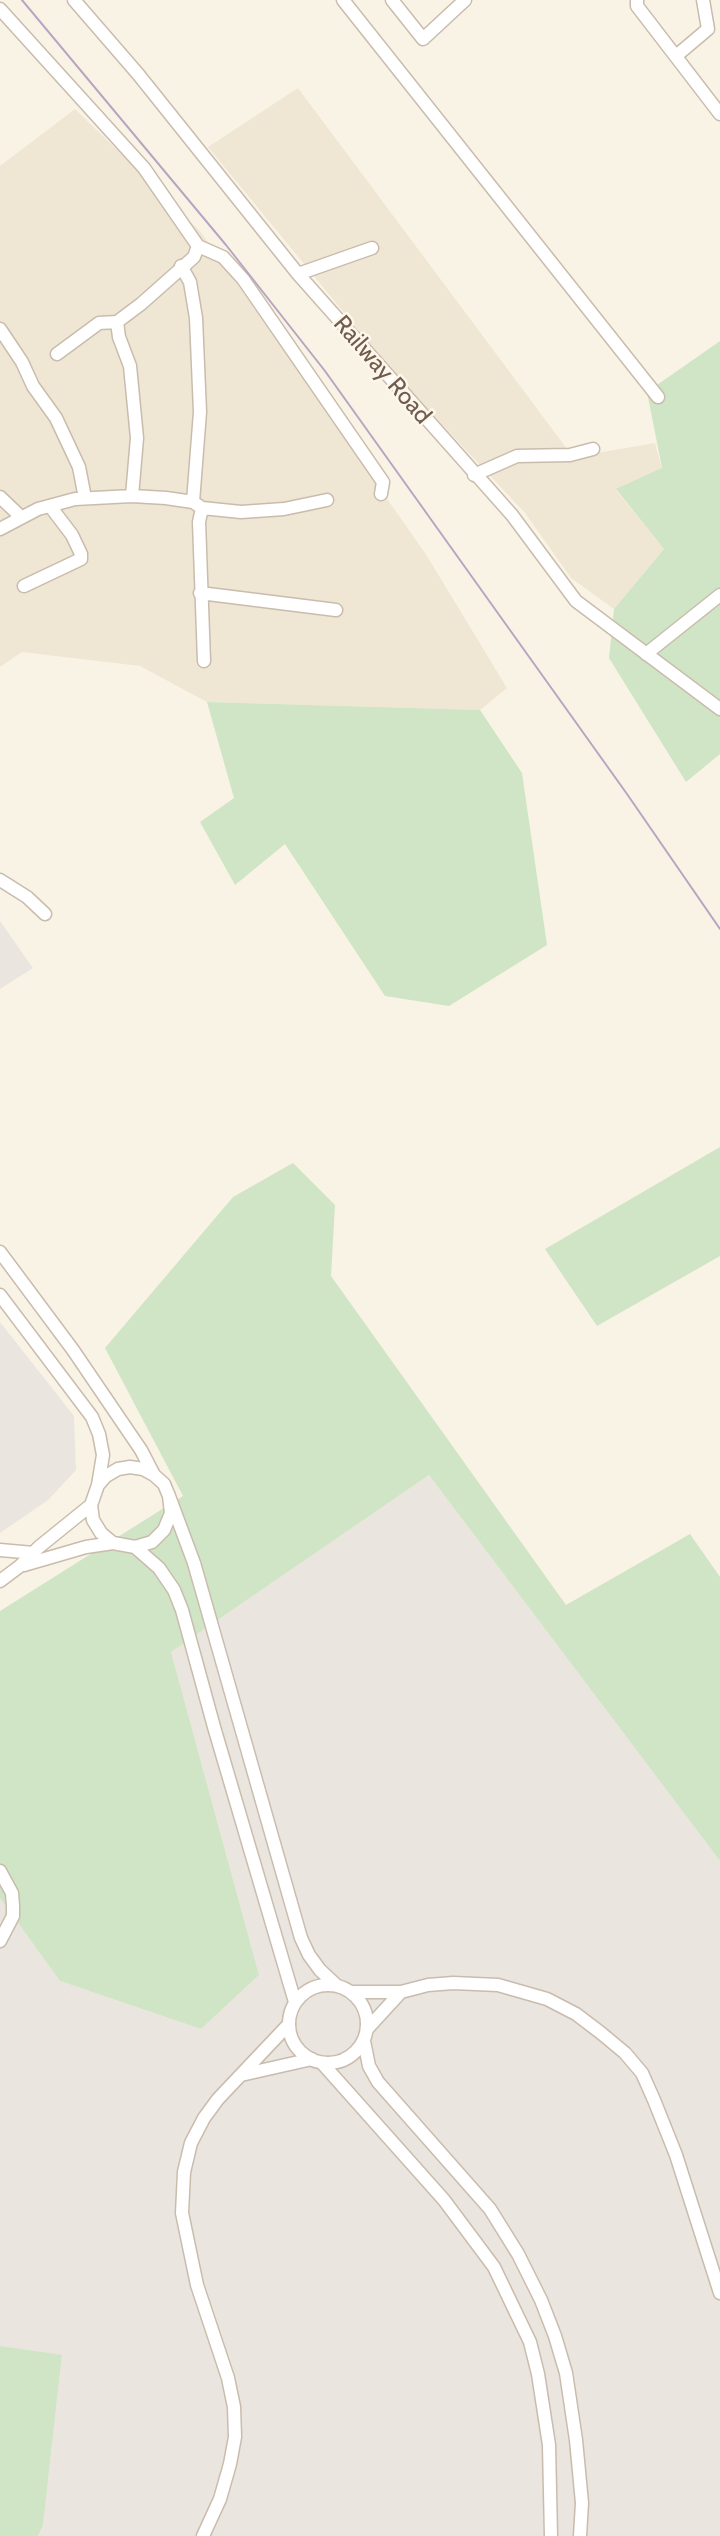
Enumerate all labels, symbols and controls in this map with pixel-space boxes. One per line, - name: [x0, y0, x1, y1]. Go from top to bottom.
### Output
- street label: Railway Road: [327, 310, 437, 430]

